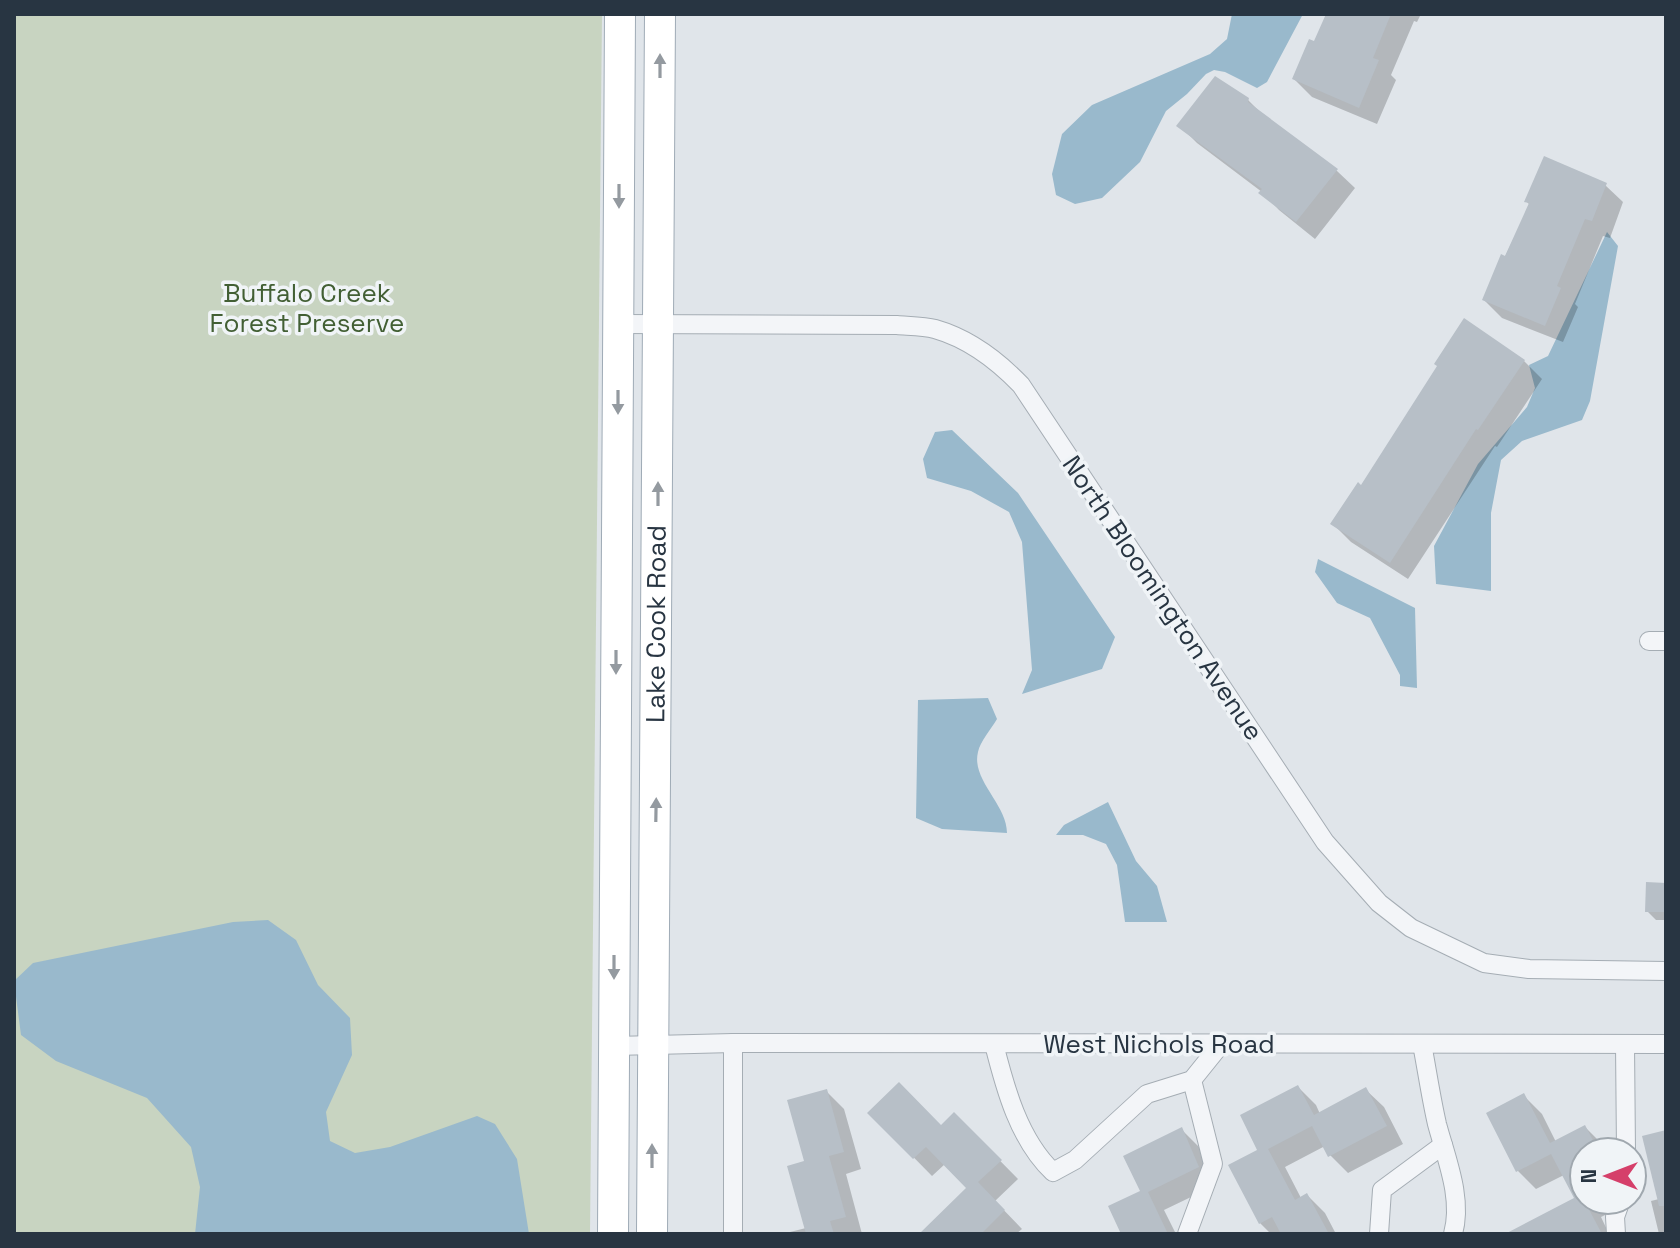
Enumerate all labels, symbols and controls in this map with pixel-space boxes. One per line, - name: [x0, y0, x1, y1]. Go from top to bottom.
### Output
- one-way arrow: [654, 53, 666, 78]
- one-way arrow: [613, 184, 625, 209]
- park label: Buffalo Creek Forest Preserve: [210, 276, 404, 340]
- one-way arrow: [611, 390, 624, 415]
- street label: North Bloomington Avenue: [1055, 449, 1271, 747]
- one-way arrow: [652, 481, 664, 506]
- street label: Lake Cook Road: [638, 525, 674, 723]
- one-way arrow: [610, 650, 622, 675]
- one-way arrow: [650, 797, 662, 822]
- one-way arrow: [608, 955, 620, 980]
- street label: West Nichols Road: [1043, 1027, 1275, 1061]
- north arrow: [1568, 1136, 1648, 1216]
- one-way arrow: [646, 1143, 658, 1168]
- text: N: [1574, 1169, 1602, 1183]

